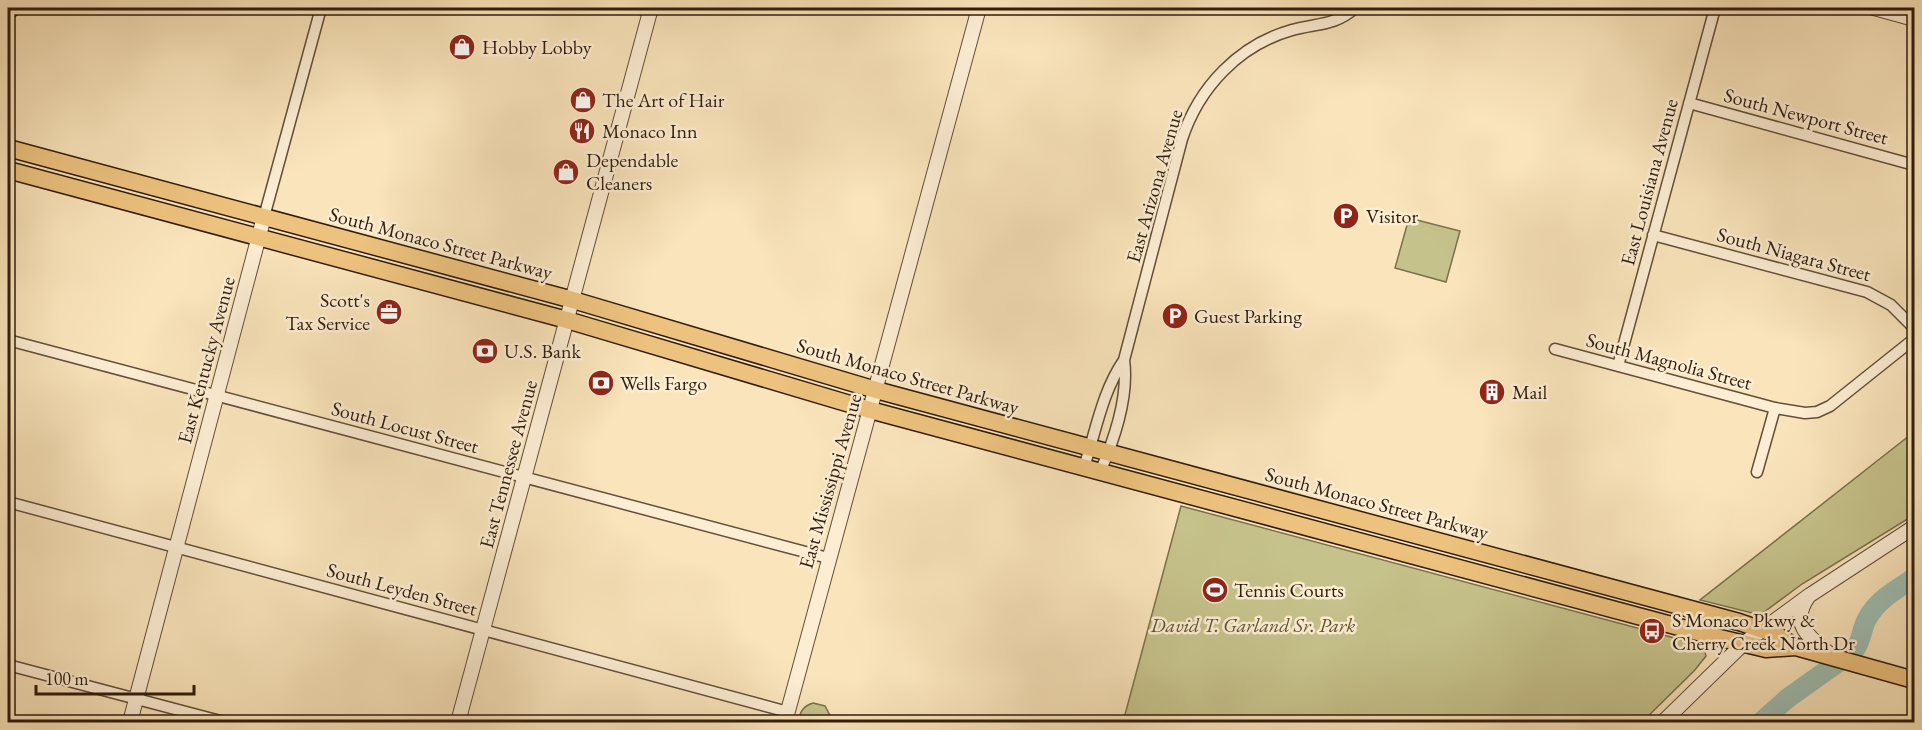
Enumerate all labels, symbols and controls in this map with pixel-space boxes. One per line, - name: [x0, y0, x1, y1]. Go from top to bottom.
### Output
- shop icon: Hobby Lobby: [447, 32, 477, 62]
- place label: Hobby Lobby: [482, 34, 592, 60]
- street label: South Newport Street: [1721, 82, 1892, 151]
- shop icon: The Art of Hair: [568, 85, 598, 115]
- place label: The Art of Hair: [602, 87, 725, 113]
- street label: East Louisiana Avenue: [1614, 95, 1684, 268]
- street label: East Arizona Avenue: [1120, 106, 1188, 266]
- restaurant icon: Monaco Inn: [567, 116, 597, 146]
- place label: Monaco Inn: [602, 118, 698, 144]
- place label: Dependable Cleaners: [586, 147, 679, 196]
- shop icon: Dependable Cleaners: [551, 157, 581, 187]
- street label: South Monaco Street Parkway: [327, 201, 556, 285]
- parking icon: Visitor: [1331, 201, 1361, 231]
- place label: Visitor: [1366, 203, 1418, 229]
- street label: South Niagara Street: [1714, 221, 1875, 287]
- street label: East Kentucky Avenue: [171, 273, 241, 446]
- place label: Scott's Tax Service: [285, 287, 370, 336]
- office icon: Scott's Tax Service: [374, 297, 404, 327]
- parking icon: Guest Parking: [1160, 301, 1190, 331]
- place label: Guest Parking: [1194, 303, 1302, 329]
- street label: South Magnolia Street: [1583, 326, 1755, 396]
- street label: South Monaco Street Parkway: [794, 332, 1022, 420]
- bank icon: U.S. Bank: [470, 336, 500, 366]
- place label: U.S. Bank: [504, 338, 582, 364]
- bank icon: Wells Fargo: [586, 368, 616, 398]
- place label: Wells Fargo: [620, 370, 707, 396]
- street label: East Tennessee Avenue: [473, 377, 543, 551]
- building icon: Mail: [1477, 377, 1507, 407]
- place label: Mail: [1512, 379, 1548, 405]
- street label: East Mississippi Avenue: [793, 390, 868, 572]
- street label: South Locust Street: [329, 395, 482, 459]
- street label: South Monaco Street Parkway: [1263, 461, 1492, 545]
- street label: South Leyden Street: [324, 556, 481, 622]
- sports icon: Tennis Courts: [1200, 575, 1230, 605]
- place label: Tennis Courts: [1234, 577, 1344, 603]
- place label: S Monaco Pkwy & Cherry Creek North Dr: [1672, 607, 1855, 656]
- park label: David T. Garland Sr. Park: [1150, 612, 1355, 638]
- bus stop icon: S Monaco Pkwy & Cherry Creek North Dr: [1637, 616, 1667, 646]
- scale bar: [36, 658, 194, 696]
- text: 100 m: [45, 667, 89, 690]

